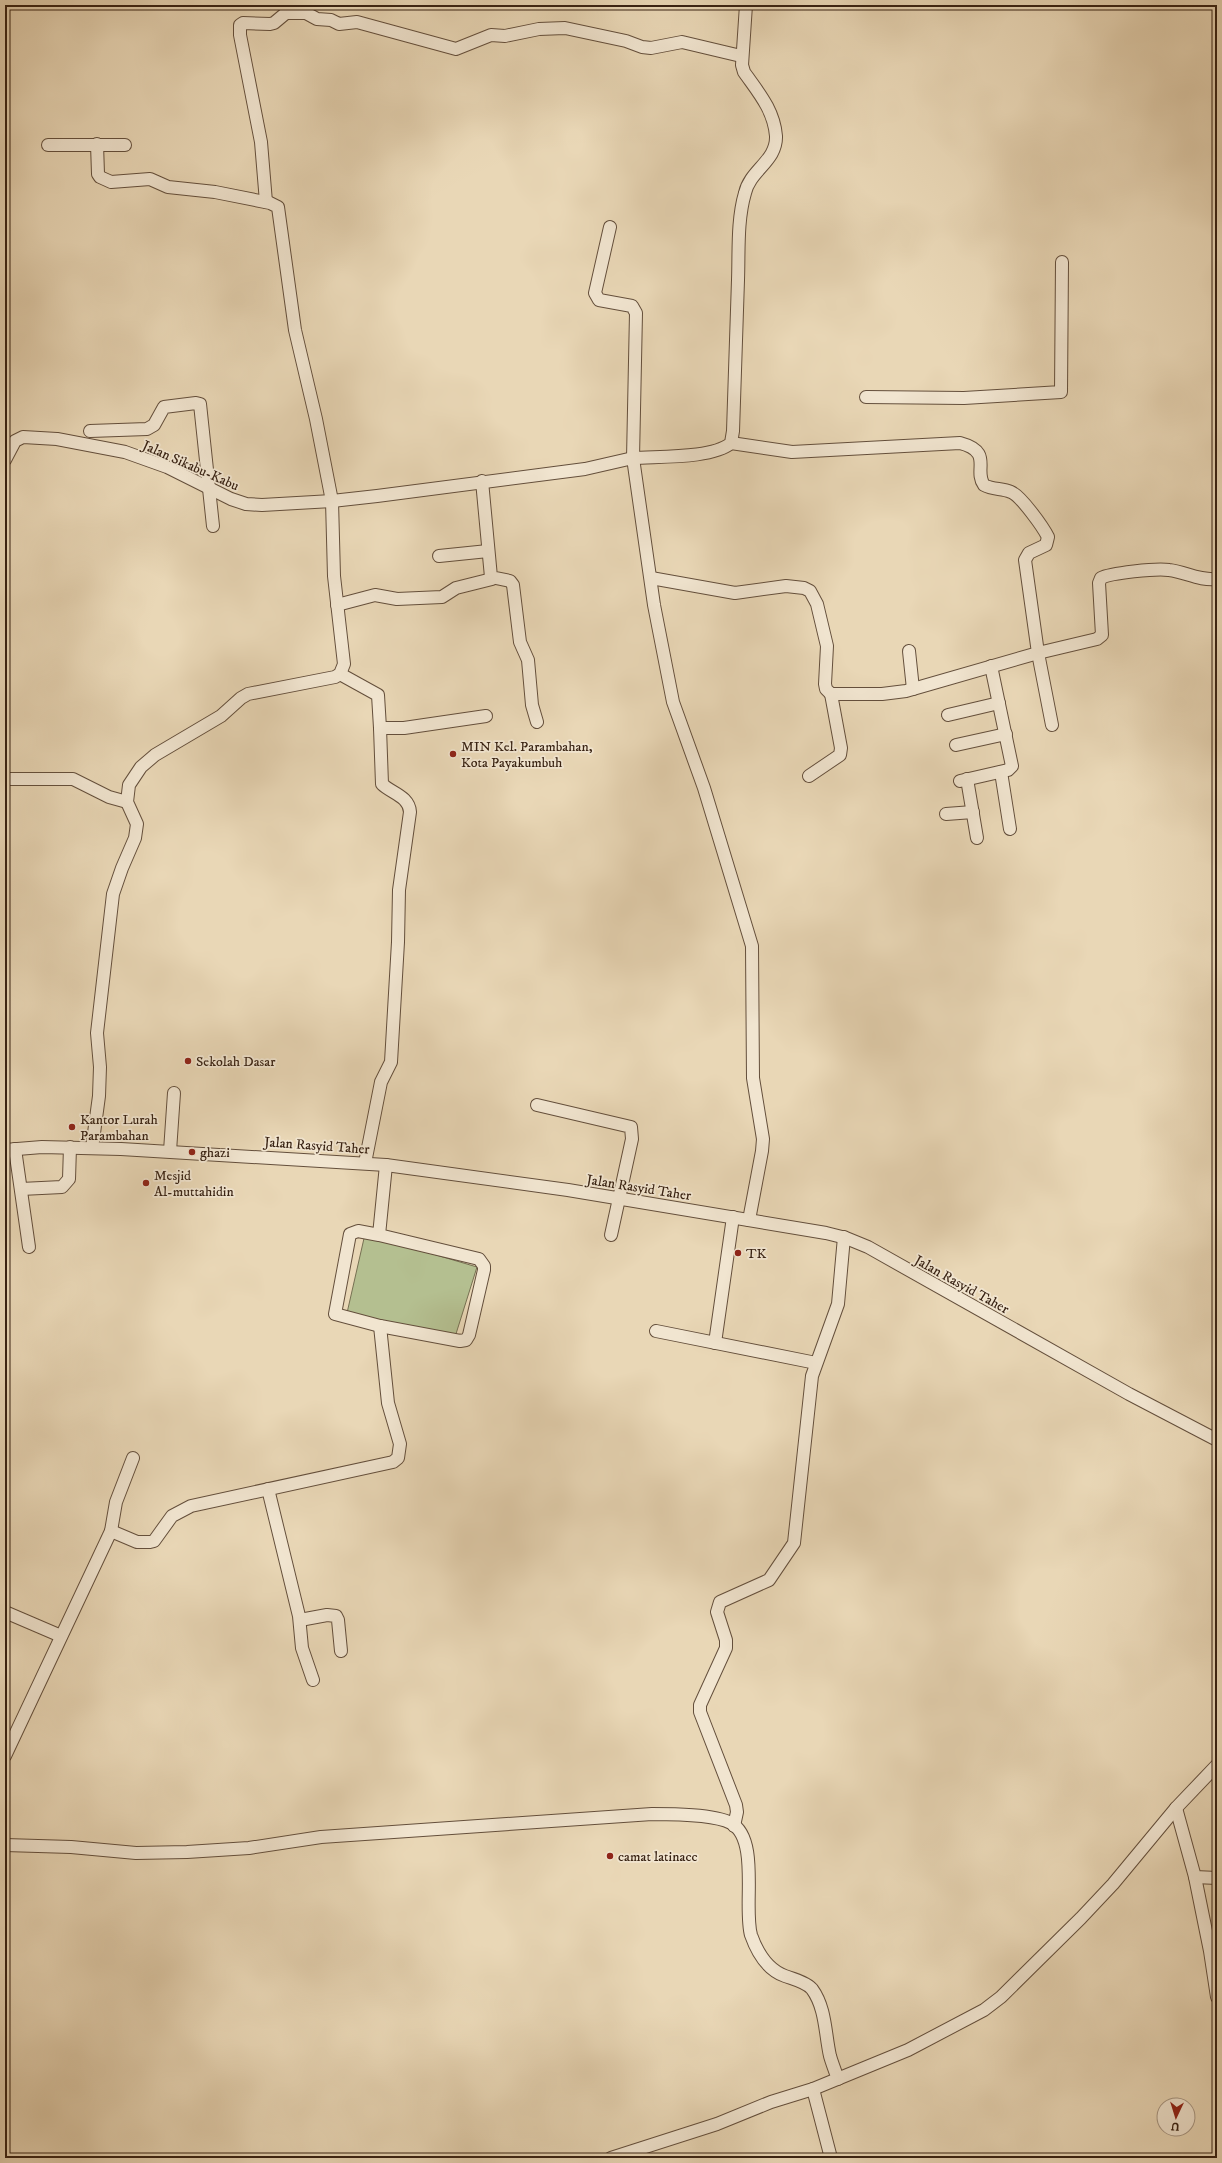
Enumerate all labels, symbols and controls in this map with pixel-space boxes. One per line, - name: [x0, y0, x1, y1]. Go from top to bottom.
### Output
- street label: Jalan Sikabu-Kabu: [138, 436, 242, 495]
- place label: MIN Kel. Parambahan, Kota Payakumbuh: [461, 738, 593, 772]
- marker: MIN Kel. Parambahan, Kota Payakumbuh: [448, 749, 458, 759]
- place label: Sekolah Dasar: [196, 1053, 276, 1071]
- marker: Sekolah Dasar: [183, 1056, 193, 1066]
- place label: Kantor Lurah Parambahan: [80, 1111, 158, 1145]
- marker: Kantor Lurah Parambahan: [67, 1122, 77, 1132]
- street label: Jalan Rasyid Taher: [262, 1133, 371, 1159]
- place label: ghazi: [200, 1144, 230, 1162]
- marker: ghazi: [187, 1147, 197, 1157]
- place label: Mesjid Al-muttahidin: [154, 1167, 234, 1201]
- street label: Jalan Rasyid Taher: [583, 1171, 693, 1205]
- marker: Mesjid Al-muttahidin: [141, 1178, 151, 1188]
- place label: TK: [746, 1245, 767, 1263]
- marker: TK: [733, 1248, 743, 1258]
- street label: Jalan Rasyid Taher: [909, 1250, 1013, 1319]
- place label: camat latinacc: [618, 1848, 698, 1866]
- marker: camat latinacc: [605, 1851, 615, 1861]
- north arrow: [1156, 2097, 1196, 2137]
- text: U: [1170, 2119, 1180, 2133]

